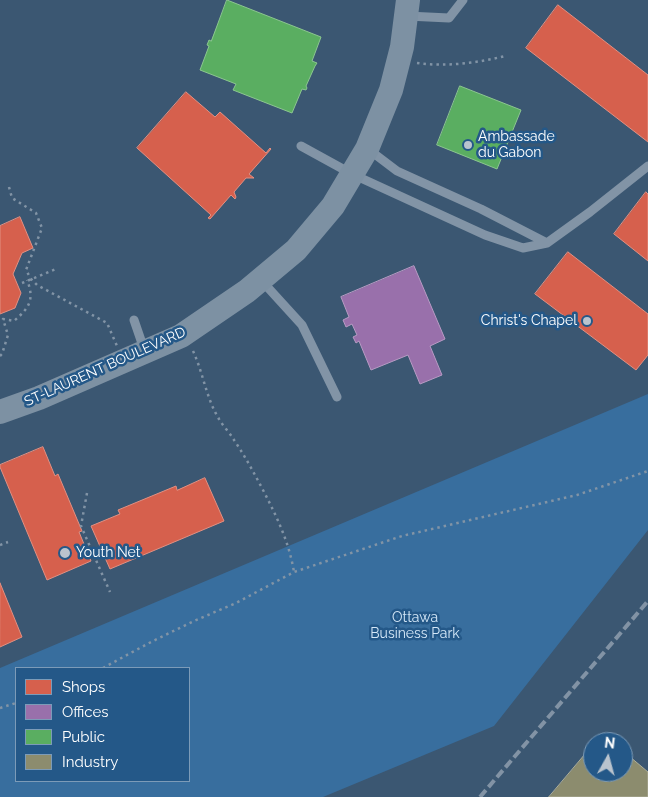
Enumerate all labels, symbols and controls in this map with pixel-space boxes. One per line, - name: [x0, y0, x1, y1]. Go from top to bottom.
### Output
- place label: Ambassade du Gabon: [478, 129, 555, 162]
- marker: Ambassade du Gabon: [462, 139, 474, 151]
- place label: Christ's Chapel: [481, 313, 577, 329]
- marker: Christ's Chapel: [581, 315, 593, 327]
- street label: ST-LAURENT BOULEVARD: [22, 324, 188, 410]
- place label: Youth Net: [76, 545, 140, 561]
- marker: Youth Net: [58, 546, 72, 560]
- park label: Ottawa Business Park: [370, 610, 460, 642]
- legend: [15, 667, 190, 782]
- text: Shops: [62, 678, 105, 696]
- text: Offices: [62, 703, 109, 721]
- text: Public: [62, 728, 105, 746]
- north arrow: [583, 732, 633, 782]
- text: N: [603, 735, 616, 752]
- text: Industry: [62, 753, 118, 771]

